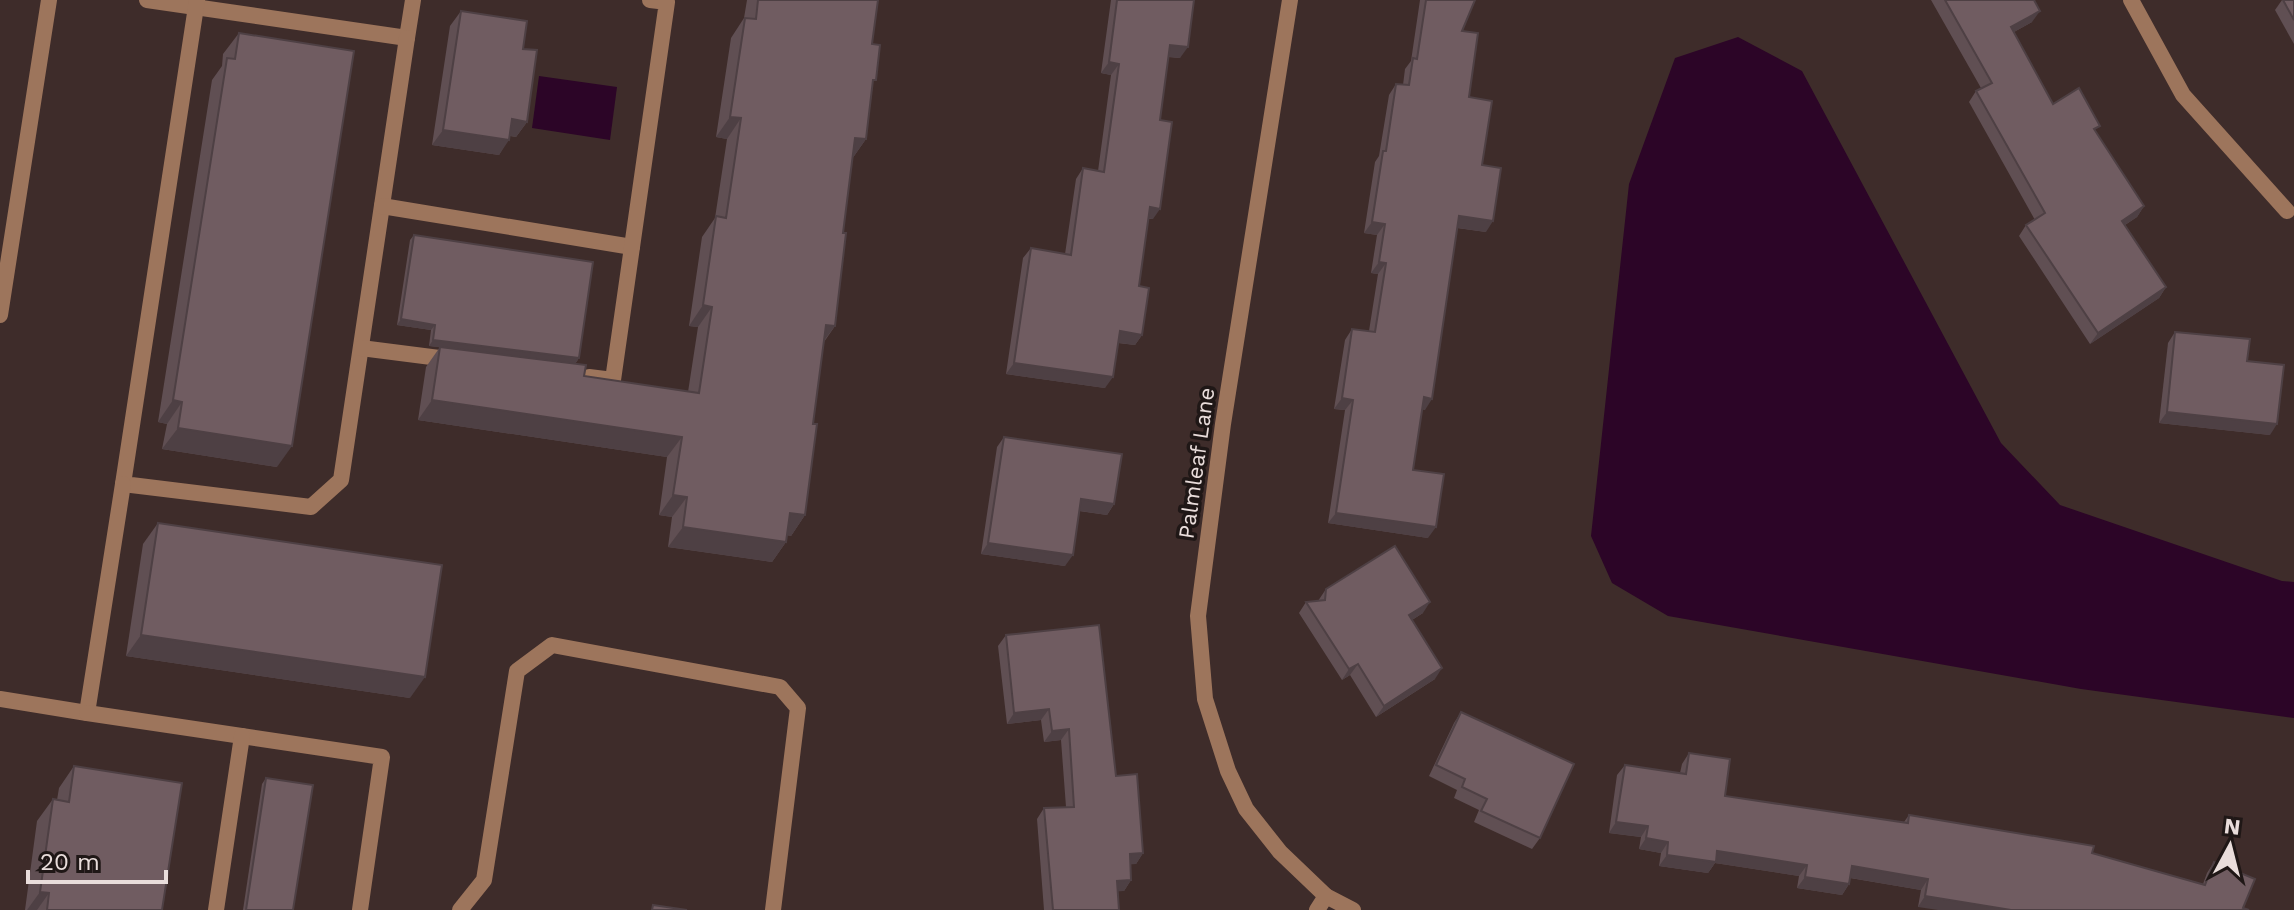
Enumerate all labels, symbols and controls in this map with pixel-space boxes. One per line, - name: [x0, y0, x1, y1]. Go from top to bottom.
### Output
- street label: Palmleaf Lane: [1174, 386, 1219, 540]
- north arrow: [2190, 806, 2270, 886]
- text: N: [2223, 813, 2242, 840]
- scale bar: [28, 834, 166, 884]
- text: 20 m: [40, 848, 100, 876]

